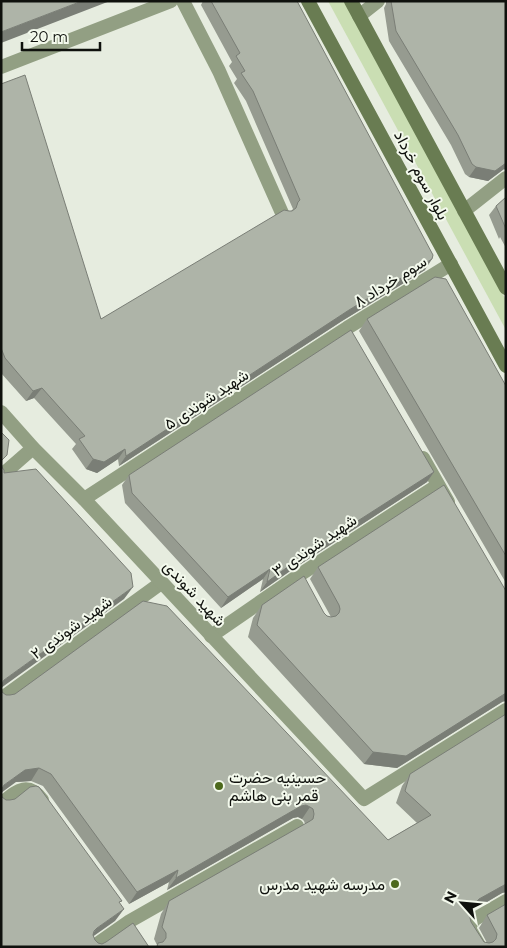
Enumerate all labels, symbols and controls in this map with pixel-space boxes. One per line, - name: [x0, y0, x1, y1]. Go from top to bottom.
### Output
- scale bar: [22, 20, 100, 52]
- text: 20 m: [30, 27, 68, 46]
- street label: بلوار سوم خرداد: [389, 127, 453, 224]
- street label: سوم خرداد ۸: [351, 252, 430, 312]
- street label: شهید شوندی ۵: [160, 365, 253, 435]
- street label: شهید شوندی ۳: [268, 510, 361, 582]
- street label: شهید شوندی: [159, 556, 230, 631]
- street label: شهید شوندی ۲: [27, 592, 116, 664]
- place label: حسینیه حضرت قمر بنی هاشم: [229, 768, 326, 806]
- marker: حسینیه حضرت قمر بنی هاشم: [213, 780, 225, 792]
- place label: مدرسه شهید مدرس: [259, 875, 385, 895]
- marker: مدرسه شهید مدرس: [389, 878, 401, 890]
- north arrow: [437, 878, 487, 928]
- text: N: [440, 888, 461, 906]

